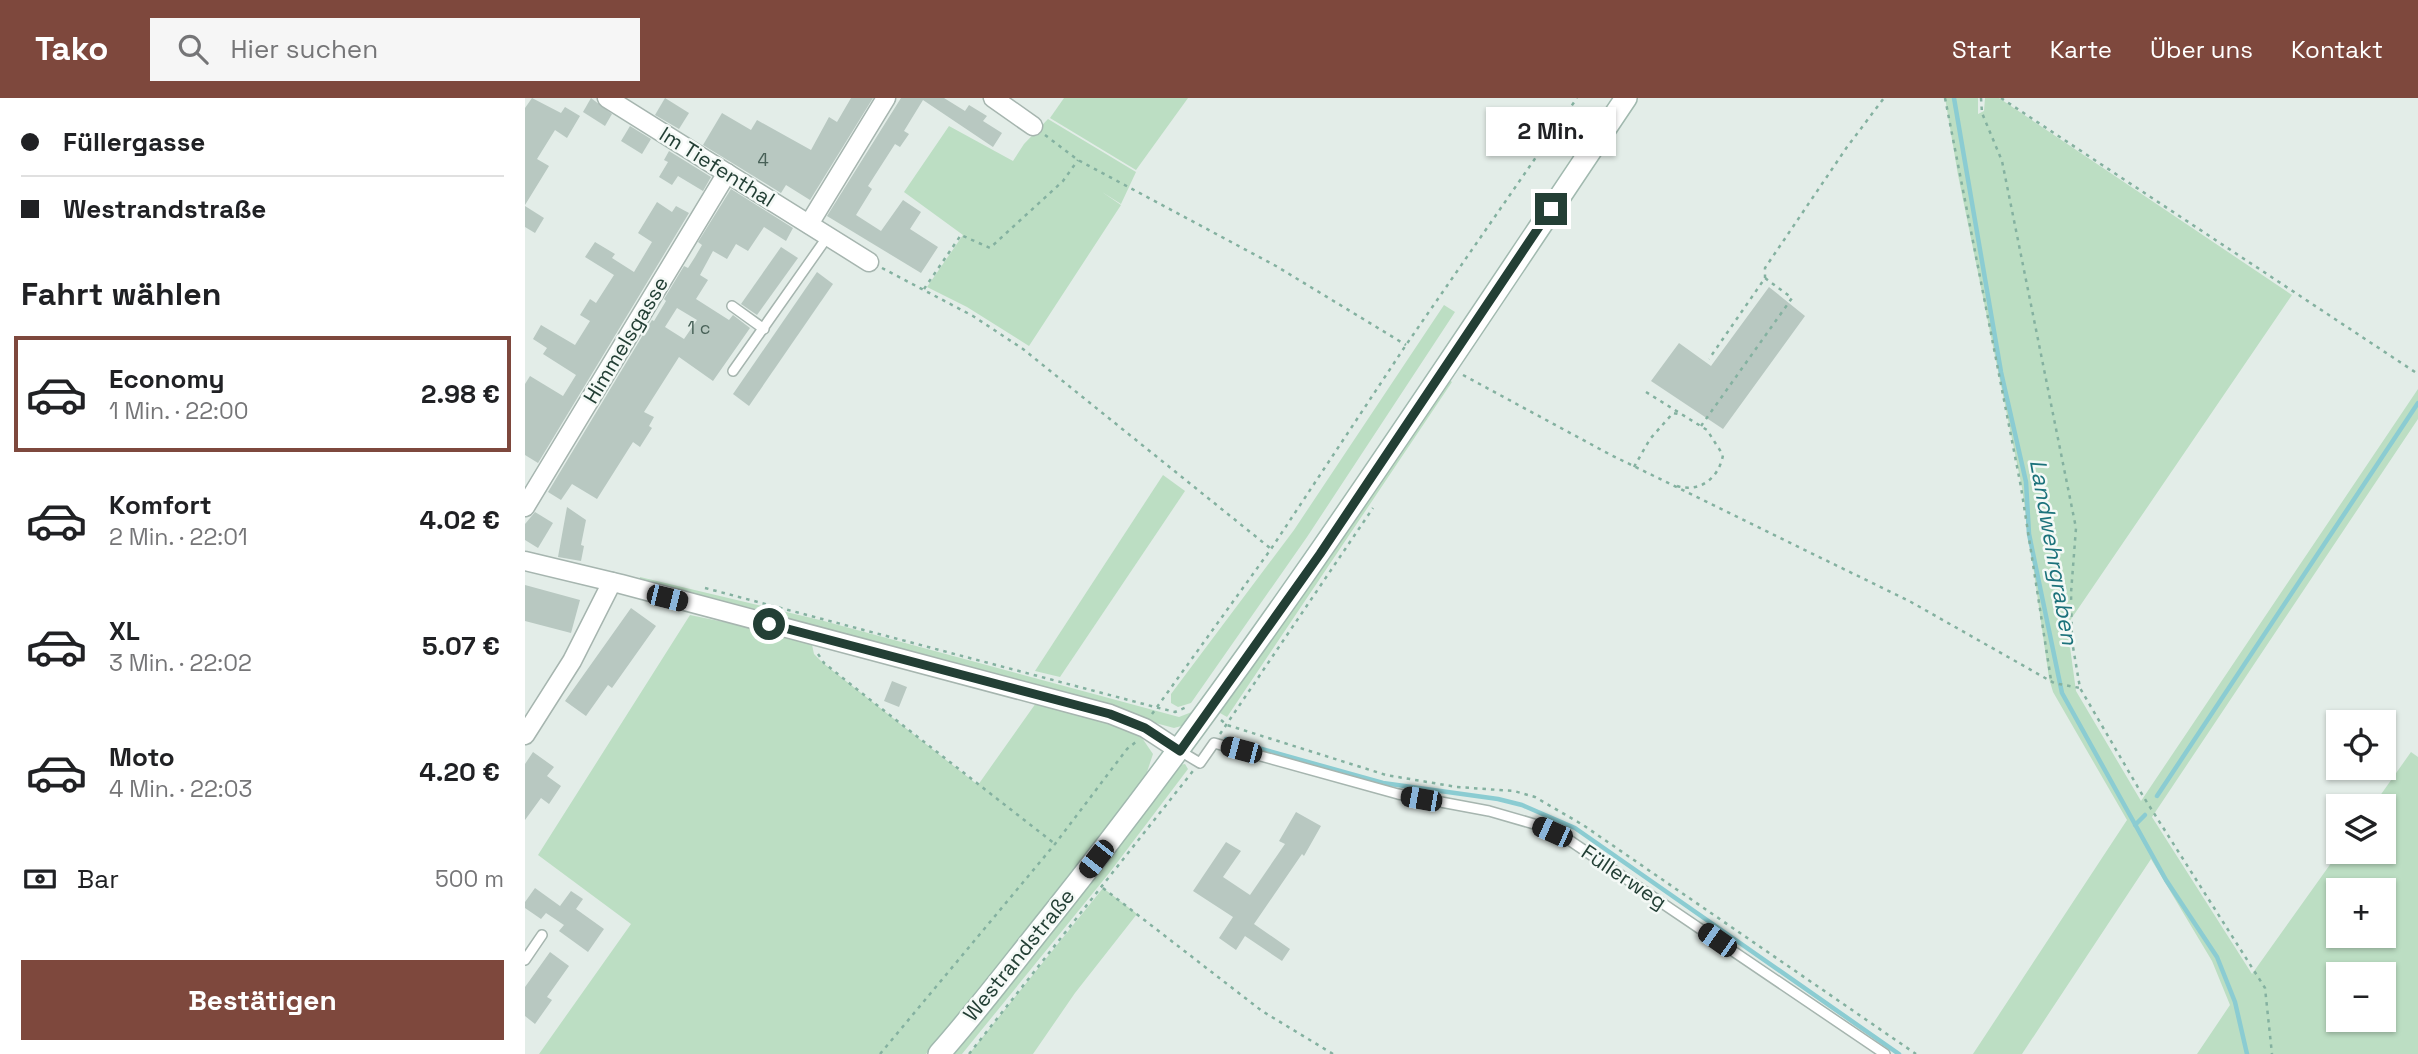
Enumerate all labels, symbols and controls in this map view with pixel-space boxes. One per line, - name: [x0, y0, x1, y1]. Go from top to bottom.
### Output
- search box: [150, 18, 640, 81]
- text: Tako: [35, 28, 108, 70]
- icon: search: [174, 30, 212, 68]
- text: Hier suchen: [230, 32, 378, 66]
- text: Start: [1952, 34, 2012, 65]
- text: Karte: [2050, 34, 2112, 65]
- text: Über uns: [2150, 34, 2253, 65]
- text: Kontakt: [2291, 34, 2383, 65]
- callout: 2 Min.: [1486, 108, 1616, 156]
- text: 2 Min.: [1518, 116, 1584, 146]
- street label: Im Tiefenthal: [655, 120, 780, 213]
- text: Füllergasse: [63, 125, 205, 159]
- house number: 4: [757, 148, 769, 171]
- text: Westrandstraße: [63, 192, 266, 226]
- route end: [1535, 193, 1567, 225]
- street label: Himmelsgasse: [577, 271, 674, 408]
- text: Fahrt wählen: [21, 274, 221, 314]
- house number: 1 c: [688, 316, 710, 339]
- text: Economy: [109, 362, 225, 396]
- icon: car: [25, 363, 88, 426]
- text: 2.98 €: [421, 377, 500, 411]
- text: 1 Min. · 22:00: [109, 396, 248, 426]
- water label: Landwehrgraben: [2023, 457, 2085, 648]
- text: Komfort: [109, 488, 212, 522]
- icon: car: [25, 489, 88, 552]
- text: 4.02 €: [420, 503, 500, 537]
- text: 2 Min. · 22:01: [109, 522, 248, 552]
- car: [645, 583, 690, 613]
- route start: [753, 608, 785, 640]
- text: XL: [109, 614, 140, 648]
- icon: car: [25, 615, 88, 678]
- text: 5.07 €: [422, 629, 500, 663]
- text: 3 Min. · 22:02: [109, 648, 252, 678]
- map controls: [2326, 710, 2396, 1032]
- button: locate: [2326, 710, 2396, 780]
- car: [1218, 734, 1265, 766]
- text: Moto: [109, 740, 175, 774]
- icon: car: [25, 741, 88, 804]
- text: 4.20 €: [419, 755, 500, 789]
- text: 4 Min. · 22:03: [109, 774, 252, 804]
- car: [1399, 785, 1444, 813]
- button: layers: [2326, 794, 2396, 864]
- car: [1529, 814, 1576, 850]
- car: [1075, 836, 1118, 882]
- street label: Füllerweg: [1576, 838, 1672, 915]
- icon: cash: [21, 860, 59, 898]
- text: Bar: [77, 862, 119, 896]
- text: 500 m: [435, 864, 504, 894]
- button: +: [2326, 878, 2396, 948]
- street label: Westrandstraße: [957, 883, 1080, 1026]
- car: [1694, 919, 1741, 961]
- button: Bestätigen: [21, 960, 504, 1040]
- button: −: [2326, 962, 2396, 1032]

